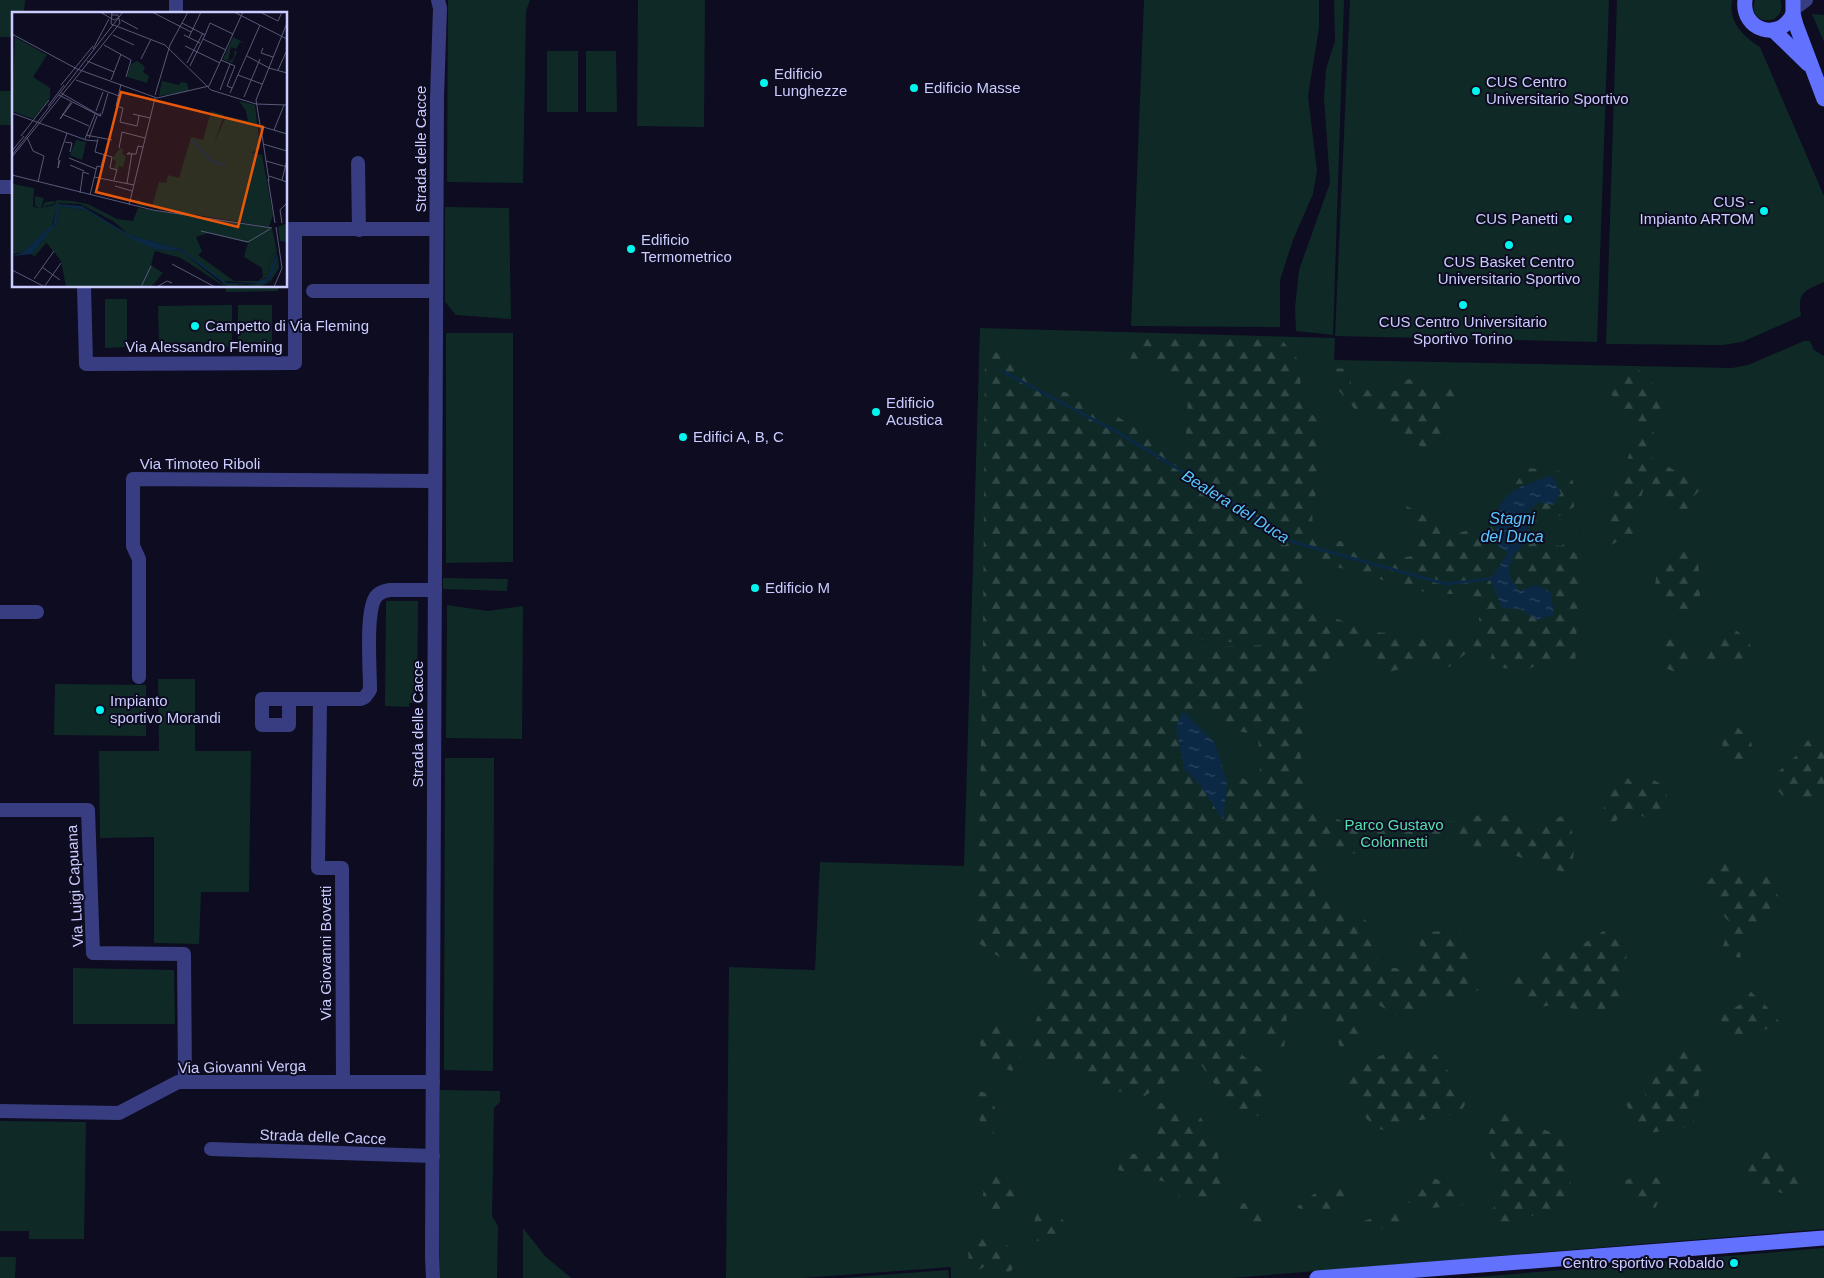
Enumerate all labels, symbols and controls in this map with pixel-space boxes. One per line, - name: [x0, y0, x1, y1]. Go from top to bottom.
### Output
- inset map: [12, 12, 288, 288]
- place label: Edificio Lunghezze: [774, 65, 847, 99]
- place label: CUS Centro Universitario Sportivo: [1486, 73, 1629, 107]
- marker: Edificio Lunghezze: [758, 77, 770, 89]
- place label: Edificio Masse: [924, 79, 1021, 96]
- marker: Edificio Masse: [908, 82, 920, 94]
- marker: CUS Centro Universitario Sportivo: [1470, 85, 1482, 97]
- street label: Strada delle Cacce: [412, 86, 429, 212]
- place label: CUS - Impianto ARTOM: [1640, 193, 1754, 227]
- marker: CUS - Impianto ARTOM: [1758, 205, 1770, 217]
- place label: CUS Panetti: [1475, 210, 1558, 227]
- marker: CUS Panetti: [1562, 213, 1574, 225]
- place label: Edificio Termometrico: [641, 231, 732, 265]
- marker: CUS Basket Centro Universitario Sportivo: [1503, 239, 1515, 251]
- marker: Edificio Termometrico: [625, 243, 637, 255]
- place label: CUS Basket Centro Universitario Sportivo: [1438, 253, 1580, 287]
- marker: CUS Centro Universitario Sportivo Torino: [1457, 299, 1469, 311]
- place label: CUS Centro Universitario Sportivo Torino: [1379, 313, 1547, 347]
- place label: Campetto di Via Fleming: [205, 317, 369, 334]
- marker: Campetto di Via Fleming: [189, 320, 201, 332]
- street label: Via Alessandro Fleming: [125, 338, 283, 355]
- place label: Edificio Acustica: [886, 394, 943, 428]
- marker: Edificio Acustica: [870, 406, 882, 418]
- place label: Edifici A, B, C: [693, 428, 784, 445]
- marker: Edifici A, B, C: [677, 431, 689, 443]
- street label: Via Timoteo Riboli: [140, 455, 260, 472]
- water label: Bealera del Duca: [1179, 467, 1292, 546]
- water label: Stagni del Duca: [1480, 510, 1544, 545]
- place label: Edificio M: [765, 579, 830, 596]
- marker: Edificio M: [749, 582, 761, 594]
- street label: Strada delle Cacce: [409, 661, 426, 787]
- place label: Impianto sportivo Morandi: [110, 692, 221, 726]
- marker: Impianto sportivo Morandi: [94, 704, 106, 716]
- park label: Parco Gustavo Colonnetti: [1344, 816, 1444, 850]
- street label: Via Luigi Capuana: [63, 824, 86, 948]
- street label: Via Giovanni Bovetti: [317, 886, 334, 1020]
- street label: Via Giovanni Verga: [178, 1057, 307, 1076]
- street label: Strada delle Cacce: [259, 1126, 387, 1147]
- place label: Centro sportivo Robaldo: [1562, 1254, 1724, 1271]
- marker: Centro sportivo Robaldo: [1728, 1257, 1740, 1269]

